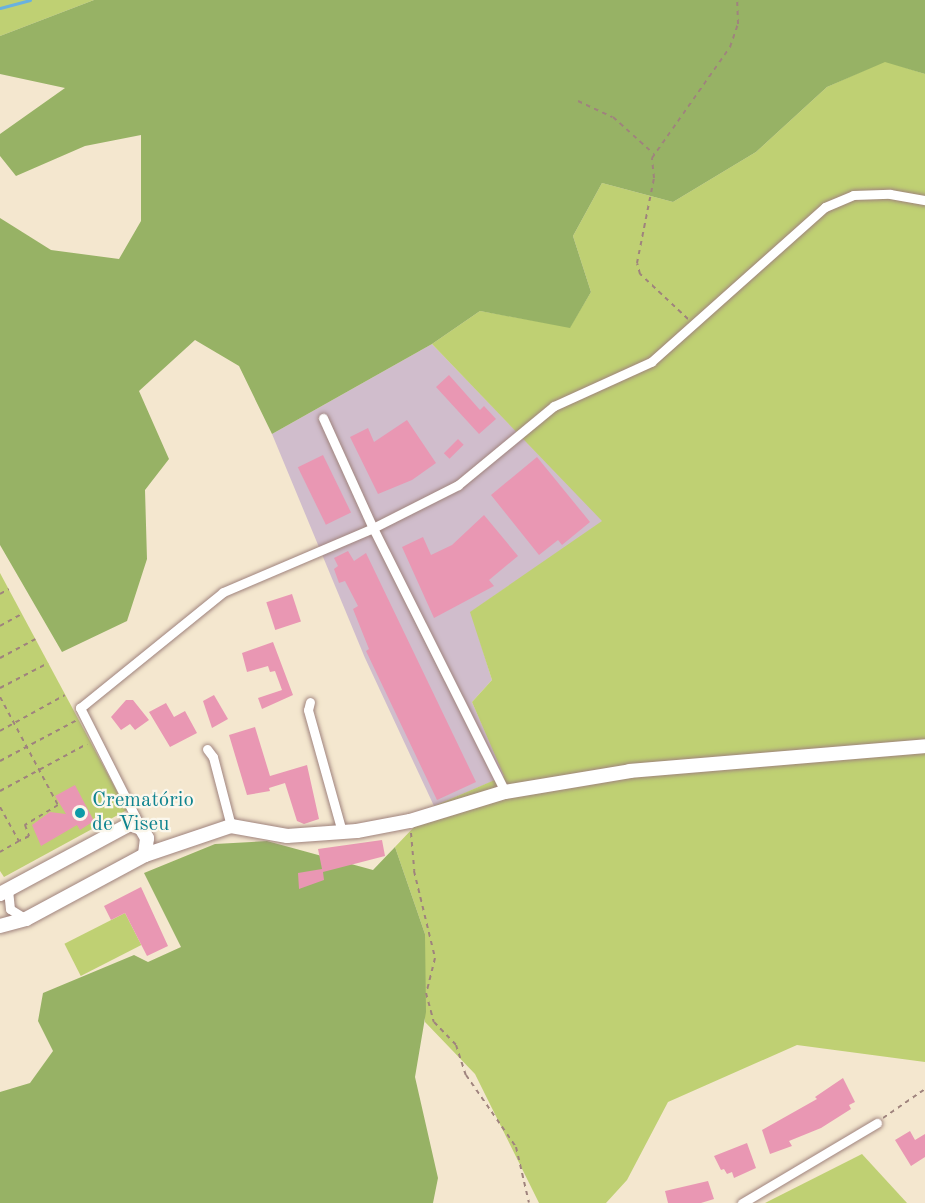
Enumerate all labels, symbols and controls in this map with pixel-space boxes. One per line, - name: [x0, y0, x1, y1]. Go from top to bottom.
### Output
- place label: Crematório de Viseu: [92, 788, 194, 838]
- marker: Crematório de Viseu: [73, 806, 87, 820]

